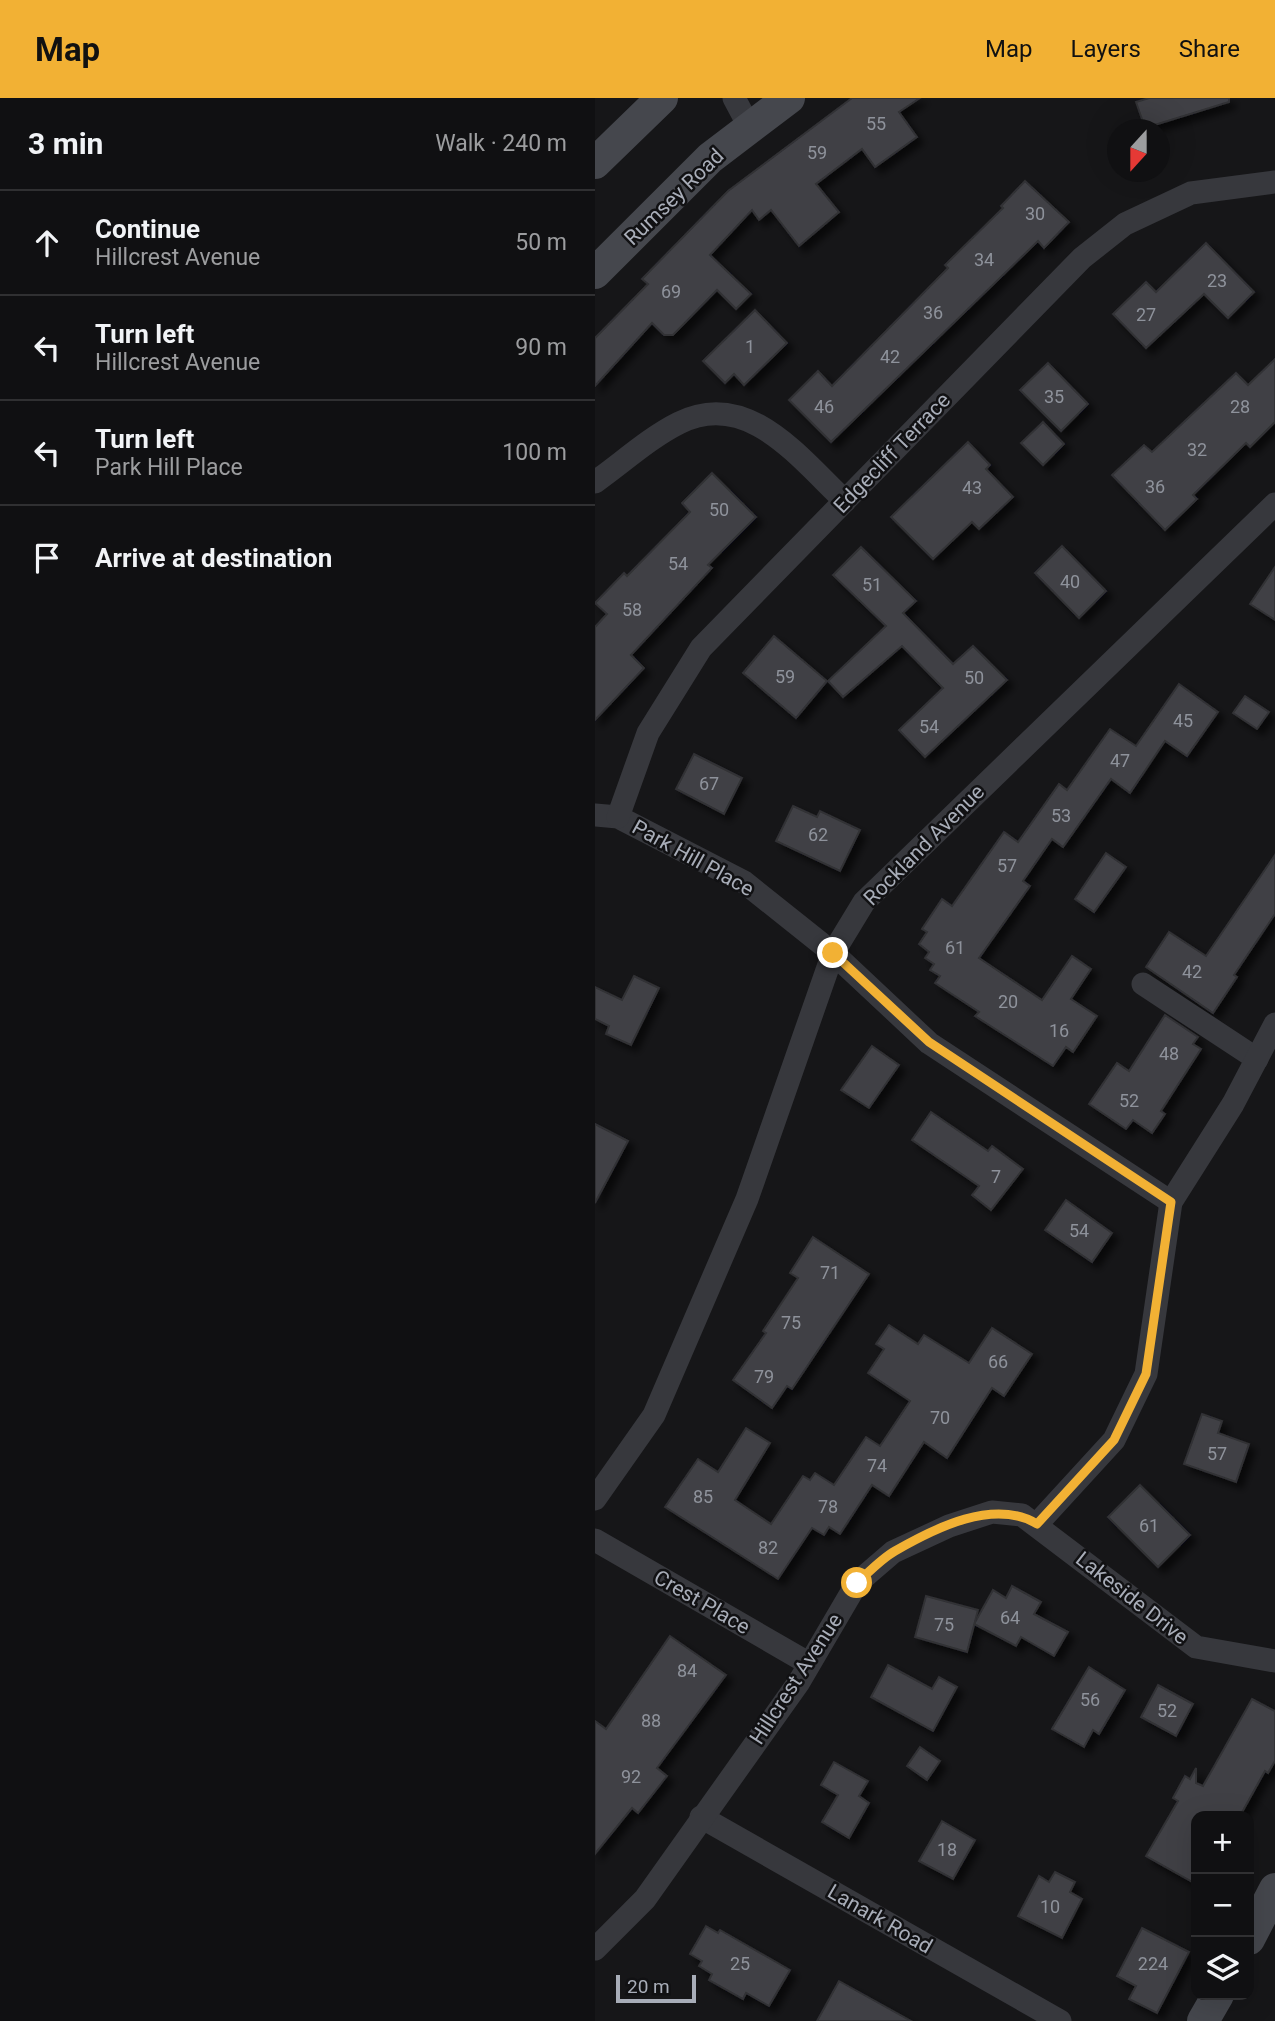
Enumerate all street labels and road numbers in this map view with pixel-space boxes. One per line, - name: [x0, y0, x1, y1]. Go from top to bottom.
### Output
- street label: Rumsey Road: [620, 144, 728, 250]
- street label: Edgecliff Terrace: [829, 388, 955, 518]
- street label: Rockland Avenue: [859, 780, 989, 910]
- street label: Park Hill Place: [628, 815, 758, 901]
- street label: Lakeside Drive: [1071, 1547, 1193, 1649]
- street label: Crest Place: [650, 1565, 754, 1639]
- street label: Hillcrest Avenue: [745, 1609, 847, 1749]
- street label: Lanark Road: [823, 1879, 937, 1959]

